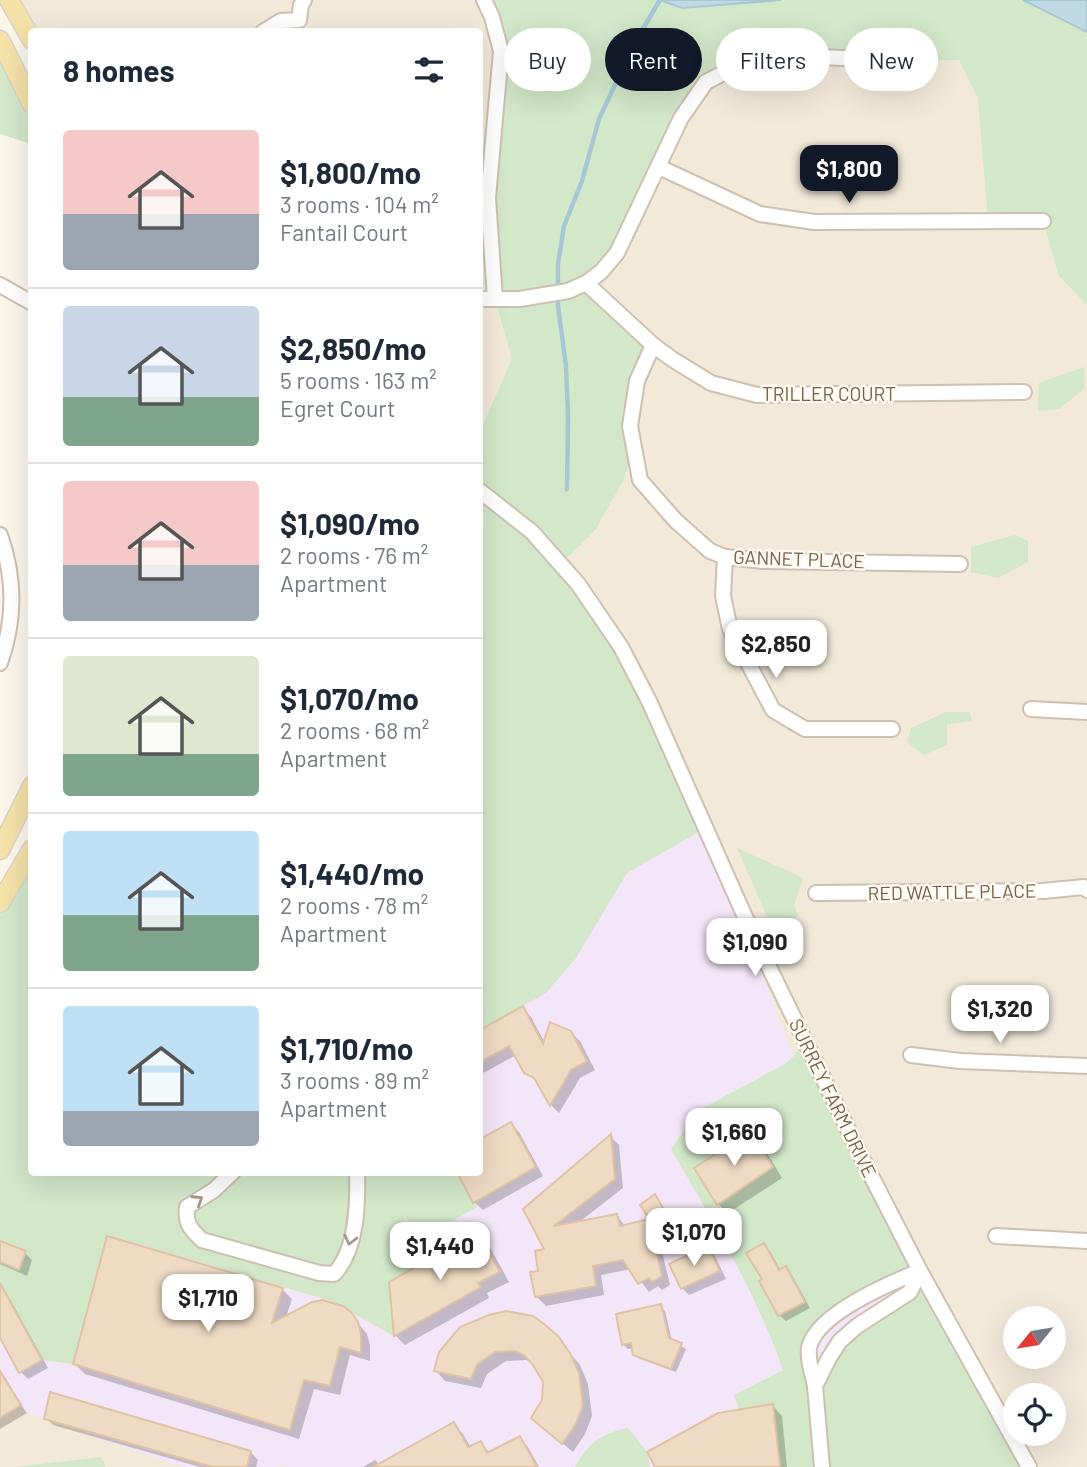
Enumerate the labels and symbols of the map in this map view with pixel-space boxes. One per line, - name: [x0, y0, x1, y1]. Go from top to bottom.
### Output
- pin: $1,800: [792, 146, 906, 205]
- street label: TRILLER COURT: [762, 382, 896, 405]
- street label: GANNET PLACE: [733, 545, 865, 572]
- pin: $2,850: [719, 620, 833, 680]
- street label: RED WATTLE PLACE: [867, 879, 1037, 904]
- pin: $1,090: [698, 918, 812, 978]
- pin: $1,320: [943, 986, 1057, 1045]
- street label: SURREY FARM DRIVE: [785, 1015, 882, 1181]
- pin: $1,660: [677, 1108, 791, 1168]
- one-way arrow: [190, 1195, 203, 1208]
- pin: $1,070: [637, 1208, 751, 1268]
- pin: $1,440: [383, 1222, 497, 1282]
- one-way arrow: [344, 1234, 358, 1246]
- pin: $1,710: [151, 1274, 265, 1334]
- north arrow: [1003, 1306, 1066, 1368]

